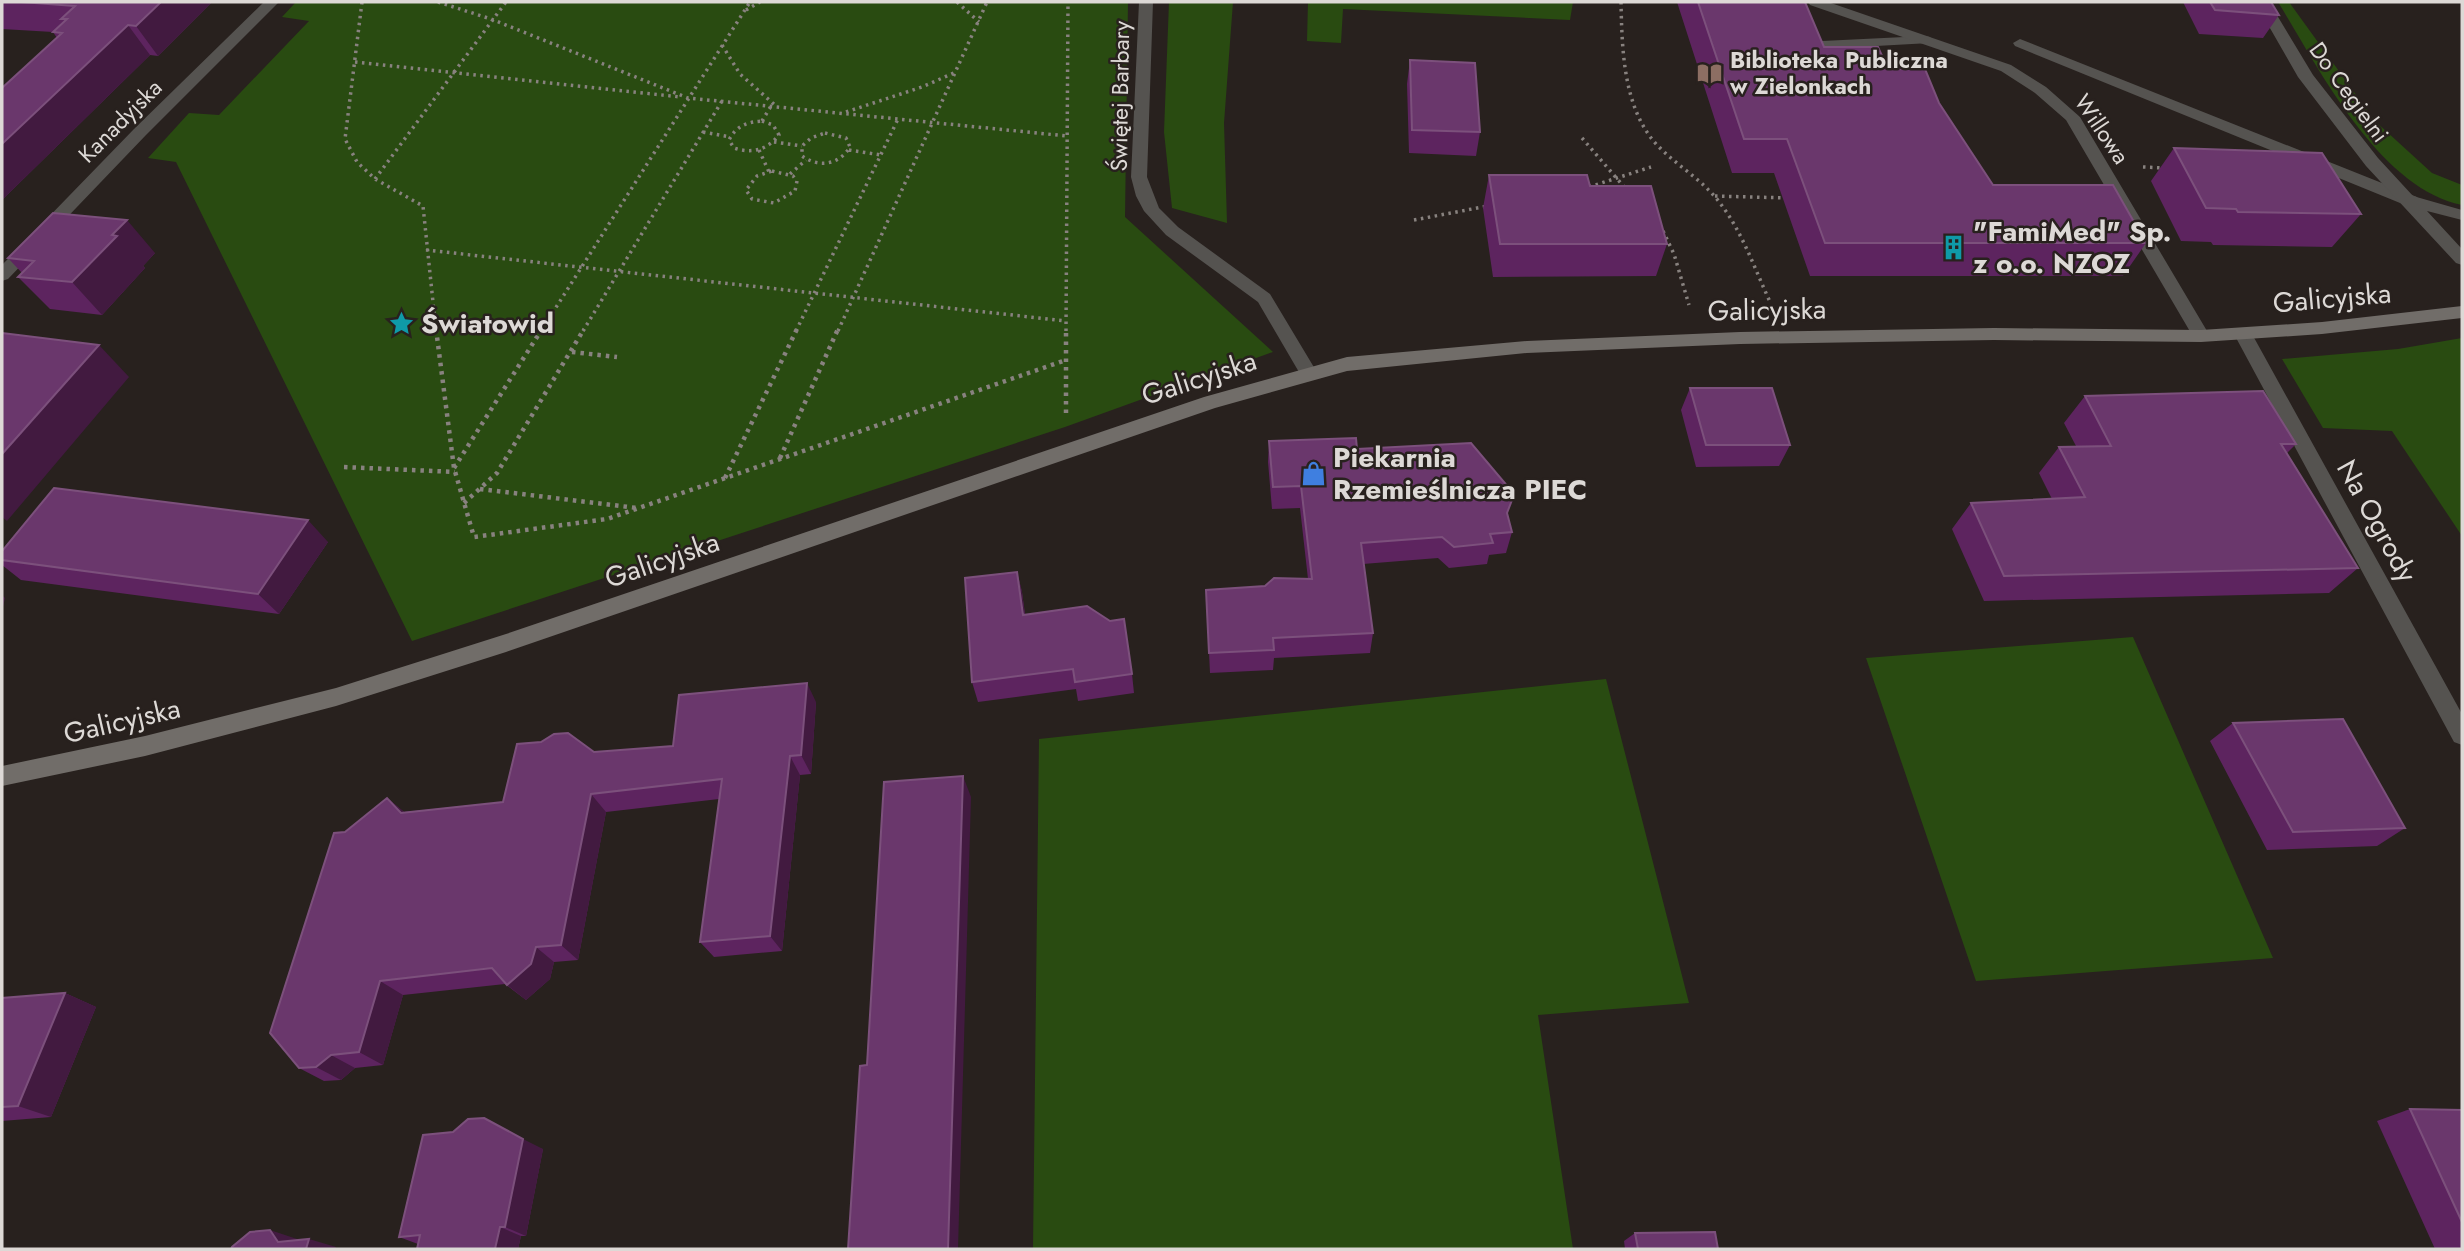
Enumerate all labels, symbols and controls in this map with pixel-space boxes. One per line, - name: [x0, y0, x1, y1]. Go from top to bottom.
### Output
- street label: Świętej Barbary: [1102, 19, 1138, 172]
- street label: Do Cegielni: [2301, 35, 2397, 149]
- place label: Biblioteka Publiczna w Zielonkach: [1729, 43, 1948, 103]
- library icon: Biblioteka Publiczna w Zielonkach: [1696, 59, 1724, 87]
- street label: Kanadyjska: [70, 71, 170, 171]
- street label: Willowa: [2066, 87, 2138, 171]
- place label: "FamiMed" Sp. z o.o. NZOZ: [1973, 211, 2172, 284]
- building icon: "FamiMed" Sp. z o.o. NZOZ: [1939, 233, 1967, 261]
- street label: Galicyjska: [2271, 272, 2393, 324]
- street label: Galicyjska: [1707, 288, 1827, 332]
- place label: Światowid: [421, 303, 554, 344]
- place icon: Światowid: [387, 309, 415, 337]
- street label: Galicyjska: [1136, 340, 1262, 416]
- place label: Piekarnia Rzemieślnicza PIEC: [1333, 437, 1587, 510]
- street label: Na Ogrody: [2326, 452, 2428, 590]
- shop icon: Piekarnia Rzemieślnicza PIEC: [1299, 459, 1327, 487]
- street label: Galicyjska: [599, 521, 725, 599]
- street label: Galicyjska: [60, 688, 184, 754]

